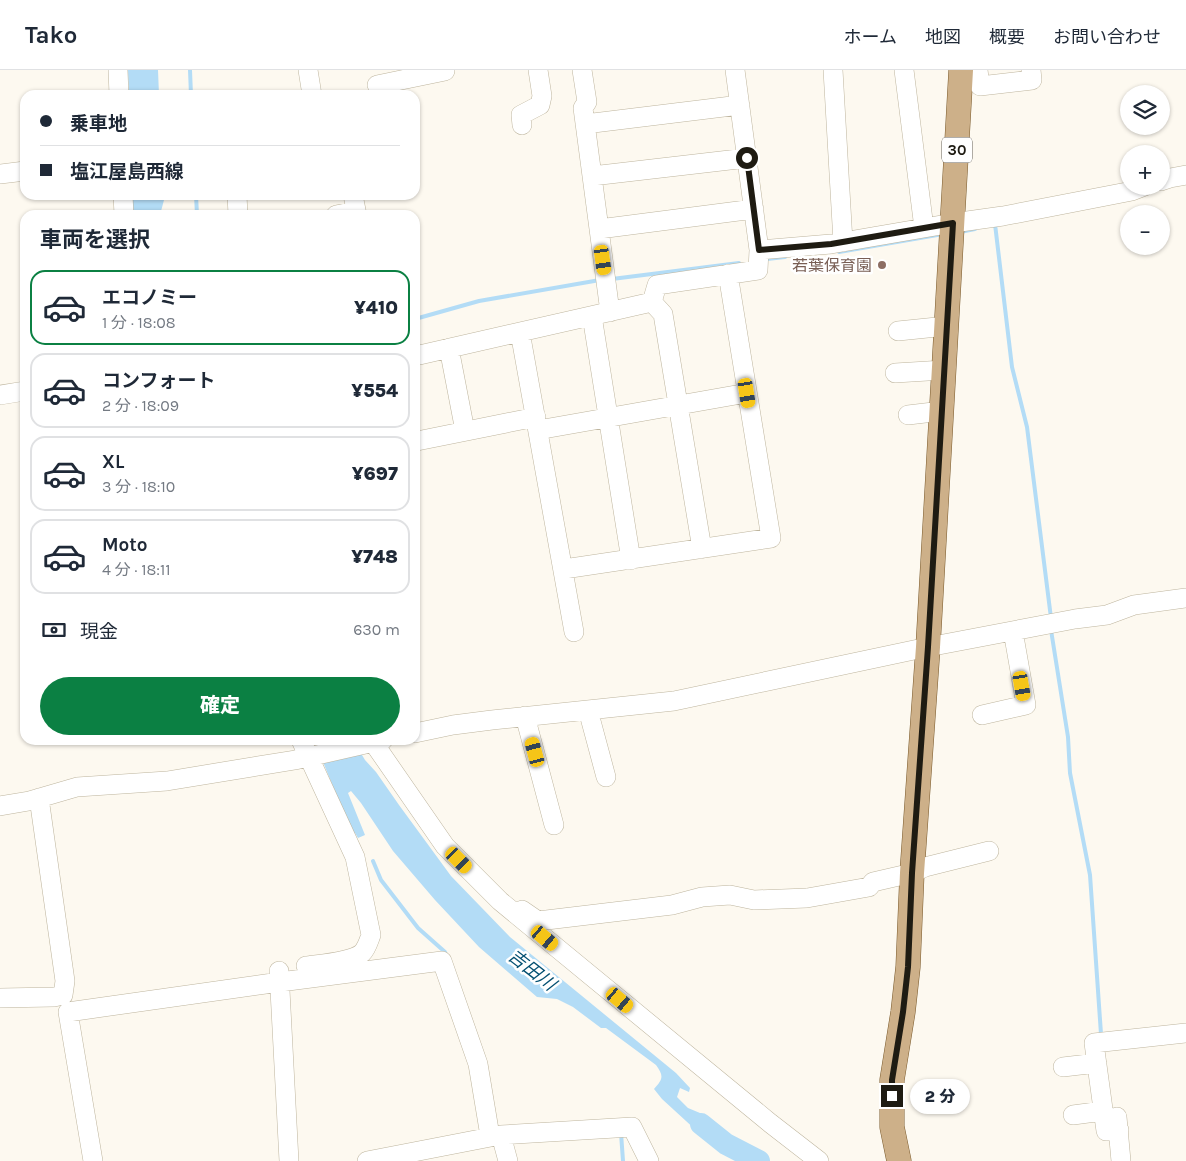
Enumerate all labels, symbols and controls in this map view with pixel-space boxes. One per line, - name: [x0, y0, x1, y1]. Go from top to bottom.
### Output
- text: Tako: [25, 21, 77, 49]
- text: ホーム: [844, 26, 897, 48]
- text: 地図: [925, 26, 961, 48]
- text: 概要: [989, 26, 1025, 48]
- text: お問い合わせ: [1053, 26, 1161, 48]
- map controls: [1120, 85, 1170, 255]
- button: layers: [1120, 85, 1170, 135]
- text: 乗車地: [70, 113, 127, 135]
- road number: 30: [942, 138, 972, 162]
- button: +: [1120, 145, 1170, 195]
- route start: [736, 147, 758, 169]
- text: 塩江屋島西線: [70, 161, 184, 183]
- button: −: [1120, 205, 1170, 255]
- text: 車両を選択: [40, 227, 150, 253]
- car: [593, 244, 612, 276]
- place label: 若葉保育園: [792, 256, 872, 275]
- marker: 若葉保育園: [876, 259, 888, 271]
- icon: car: [42, 285, 87, 330]
- text: エコノミー: [102, 287, 197, 309]
- text: ¥410: [354, 297, 398, 319]
- text: 1 分 · 18:08: [102, 313, 176, 332]
- icon: car: [42, 368, 87, 413]
- text: コンフォート: [102, 370, 215, 392]
- car: [737, 377, 756, 409]
- text: ¥554: [351, 380, 398, 402]
- text: 2 分 · 18:09: [102, 396, 179, 415]
- icon: car: [42, 451, 87, 496]
- text: XL: [102, 451, 124, 473]
- text: ¥697: [352, 463, 398, 485]
- text: 3 分 · 18:10: [102, 477, 175, 496]
- icon: car: [42, 534, 87, 579]
- text: Moto: [102, 534, 148, 556]
- text: ¥748: [351, 546, 398, 568]
- text: 4 分 · 18:11: [102, 560, 171, 579]
- icon: cash: [40, 616, 68, 644]
- text: 630 m: [353, 620, 400, 639]
- text: 現金: [80, 621, 118, 643]
- car: [1012, 670, 1031, 702]
- button: 確定: [40, 677, 400, 735]
- car: [523, 736, 546, 768]
- car: [443, 844, 474, 876]
- car: [528, 923, 561, 953]
- water label: 吉田川: [504, 945, 562, 997]
- car: [603, 985, 636, 1015]
- callout: 2 分: [910, 1078, 970, 1114]
- route end: [881, 1085, 903, 1107]
- text: 2 分: [925, 1087, 955, 1106]

